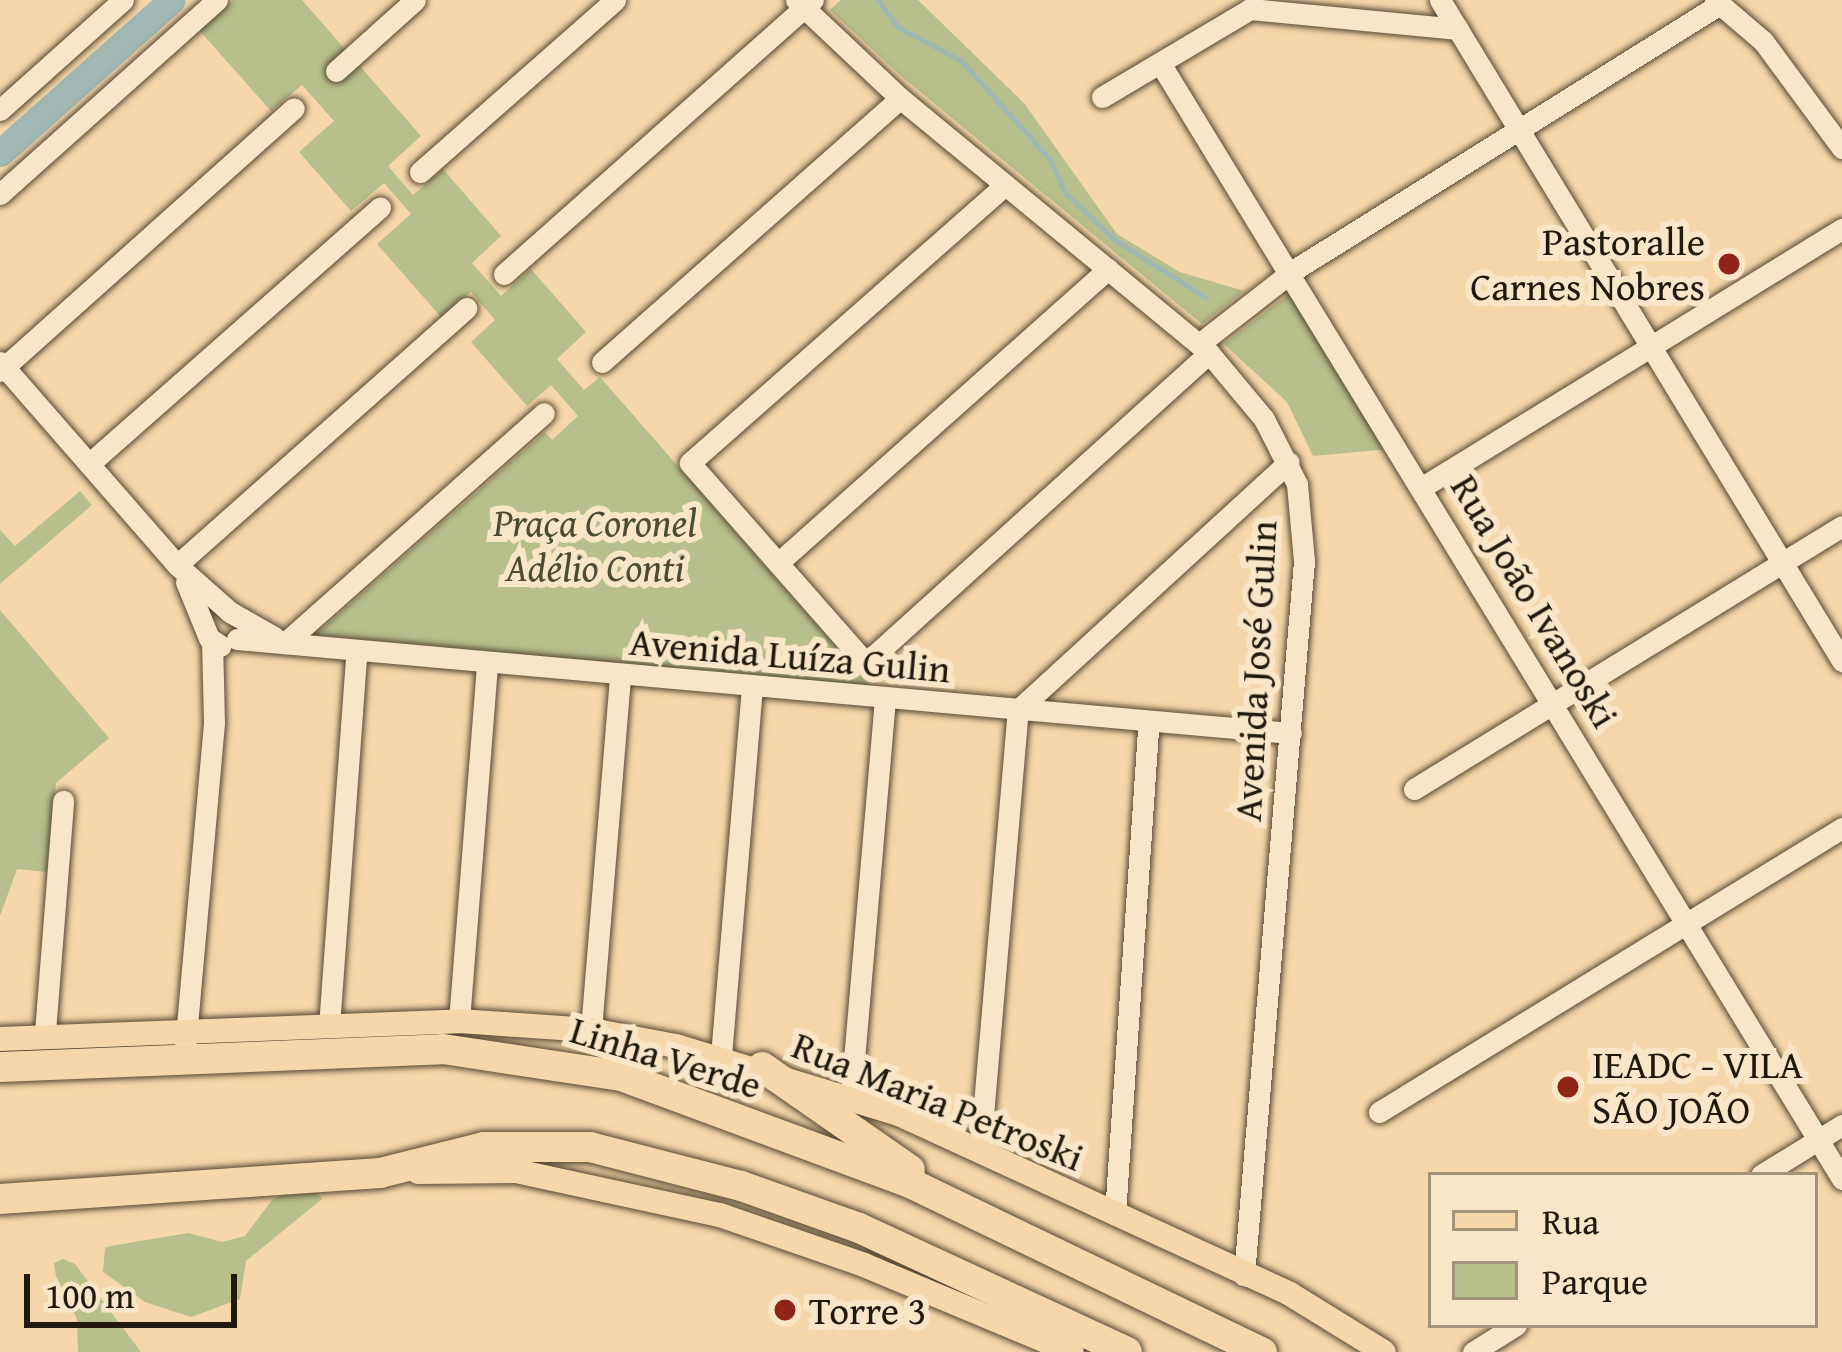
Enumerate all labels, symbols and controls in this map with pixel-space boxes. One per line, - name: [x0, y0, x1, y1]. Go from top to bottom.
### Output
- place label: Pastoralle Carnes Nobres: [1470, 219, 1705, 310]
- marker: Pastoralle Carnes Nobres: [1716, 251, 1742, 277]
- street label: Rua João Ivanoski: [1441, 466, 1629, 736]
- park label: Praça Coronel Adélio Conti: [493, 500, 697, 591]
- street label: Avenida José Gulin: [1224, 519, 1286, 823]
- street label: Avenida Luíza Gulin: [627, 618, 953, 692]
- street label: Linha Verde: [565, 1006, 767, 1108]
- street label: Rua Maria Petroski: [786, 1021, 1090, 1181]
- place label: IEADC - VILA SÃO JOÃO: [1592, 1042, 1803, 1133]
- marker: IEADC - VILA SÃO JOÃO: [1555, 1074, 1581, 1100]
- legend: [1428, 1172, 1818, 1328]
- text: Rua: [1542, 1194, 1599, 1247]
- scale bar: [30, 1250, 243, 1324]
- text: Parque: [1542, 1254, 1648, 1307]
- text: 100 m: [45, 1268, 134, 1321]
- place label: Torre 3: [809, 1287, 926, 1333]
- marker: Torre 3: [772, 1297, 798, 1323]

